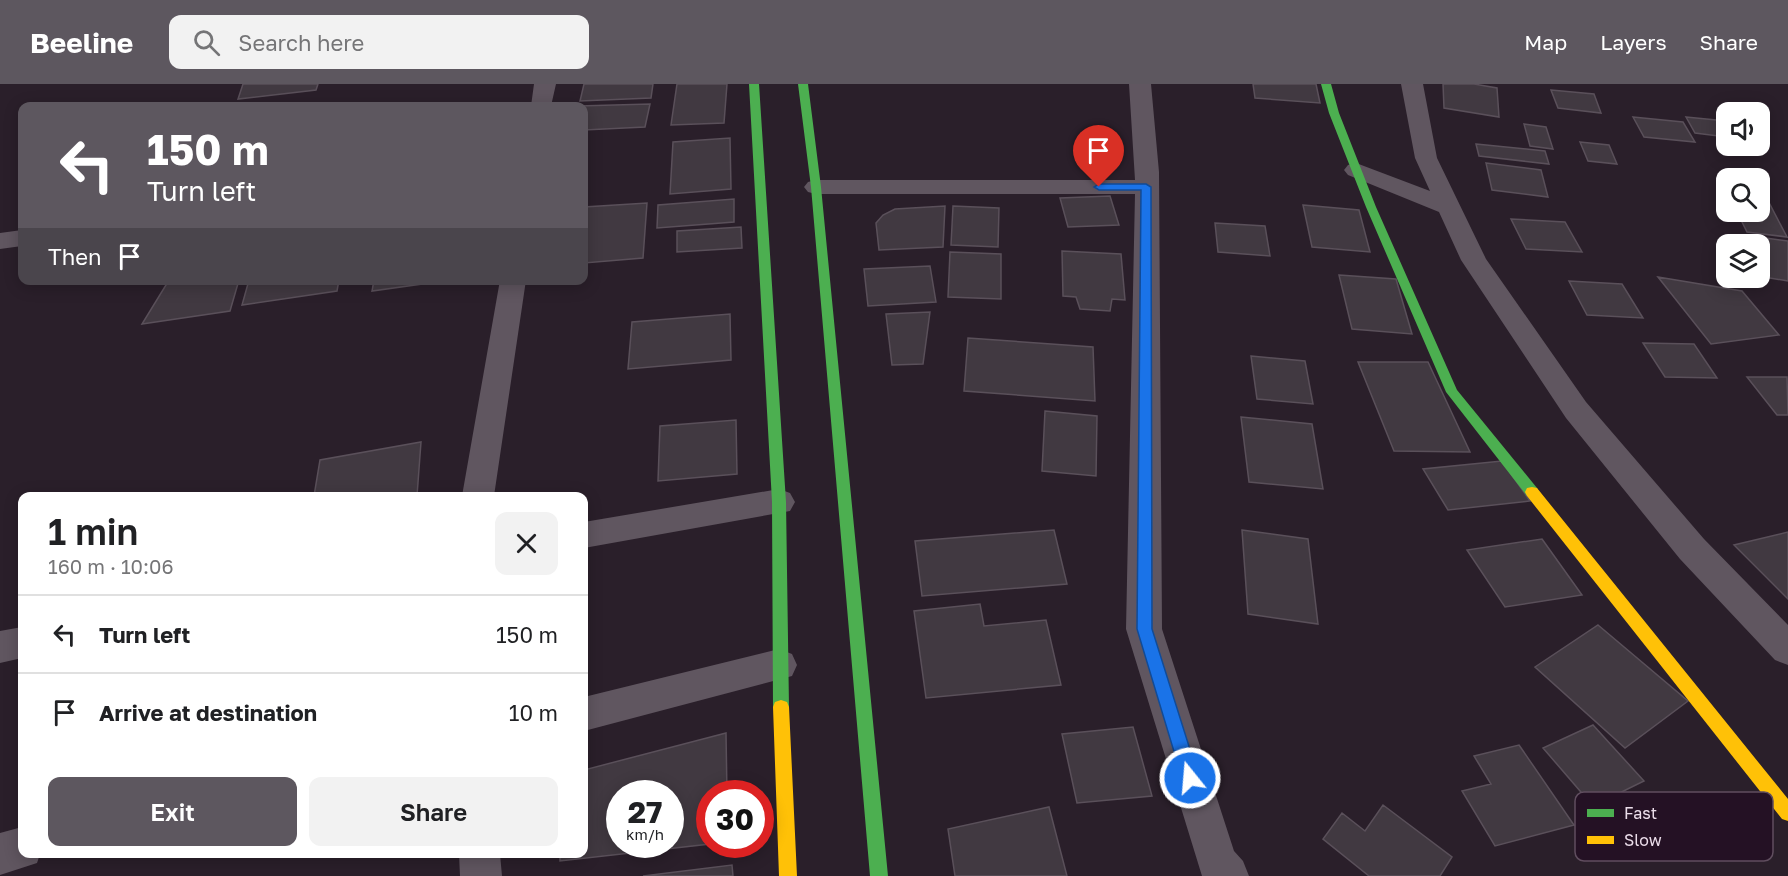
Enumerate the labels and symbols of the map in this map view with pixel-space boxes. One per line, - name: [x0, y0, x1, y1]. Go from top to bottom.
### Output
- pin: [1073, 125, 1124, 187]
- position arrow: [1158, 746, 1222, 810]
- speed limit sign: 30: [696, 780, 774, 858]
- legend: [1575, 792, 1773, 861]
- text: Fast: [1624, 803, 1657, 823]
- text: Slow: [1624, 830, 1662, 850]

